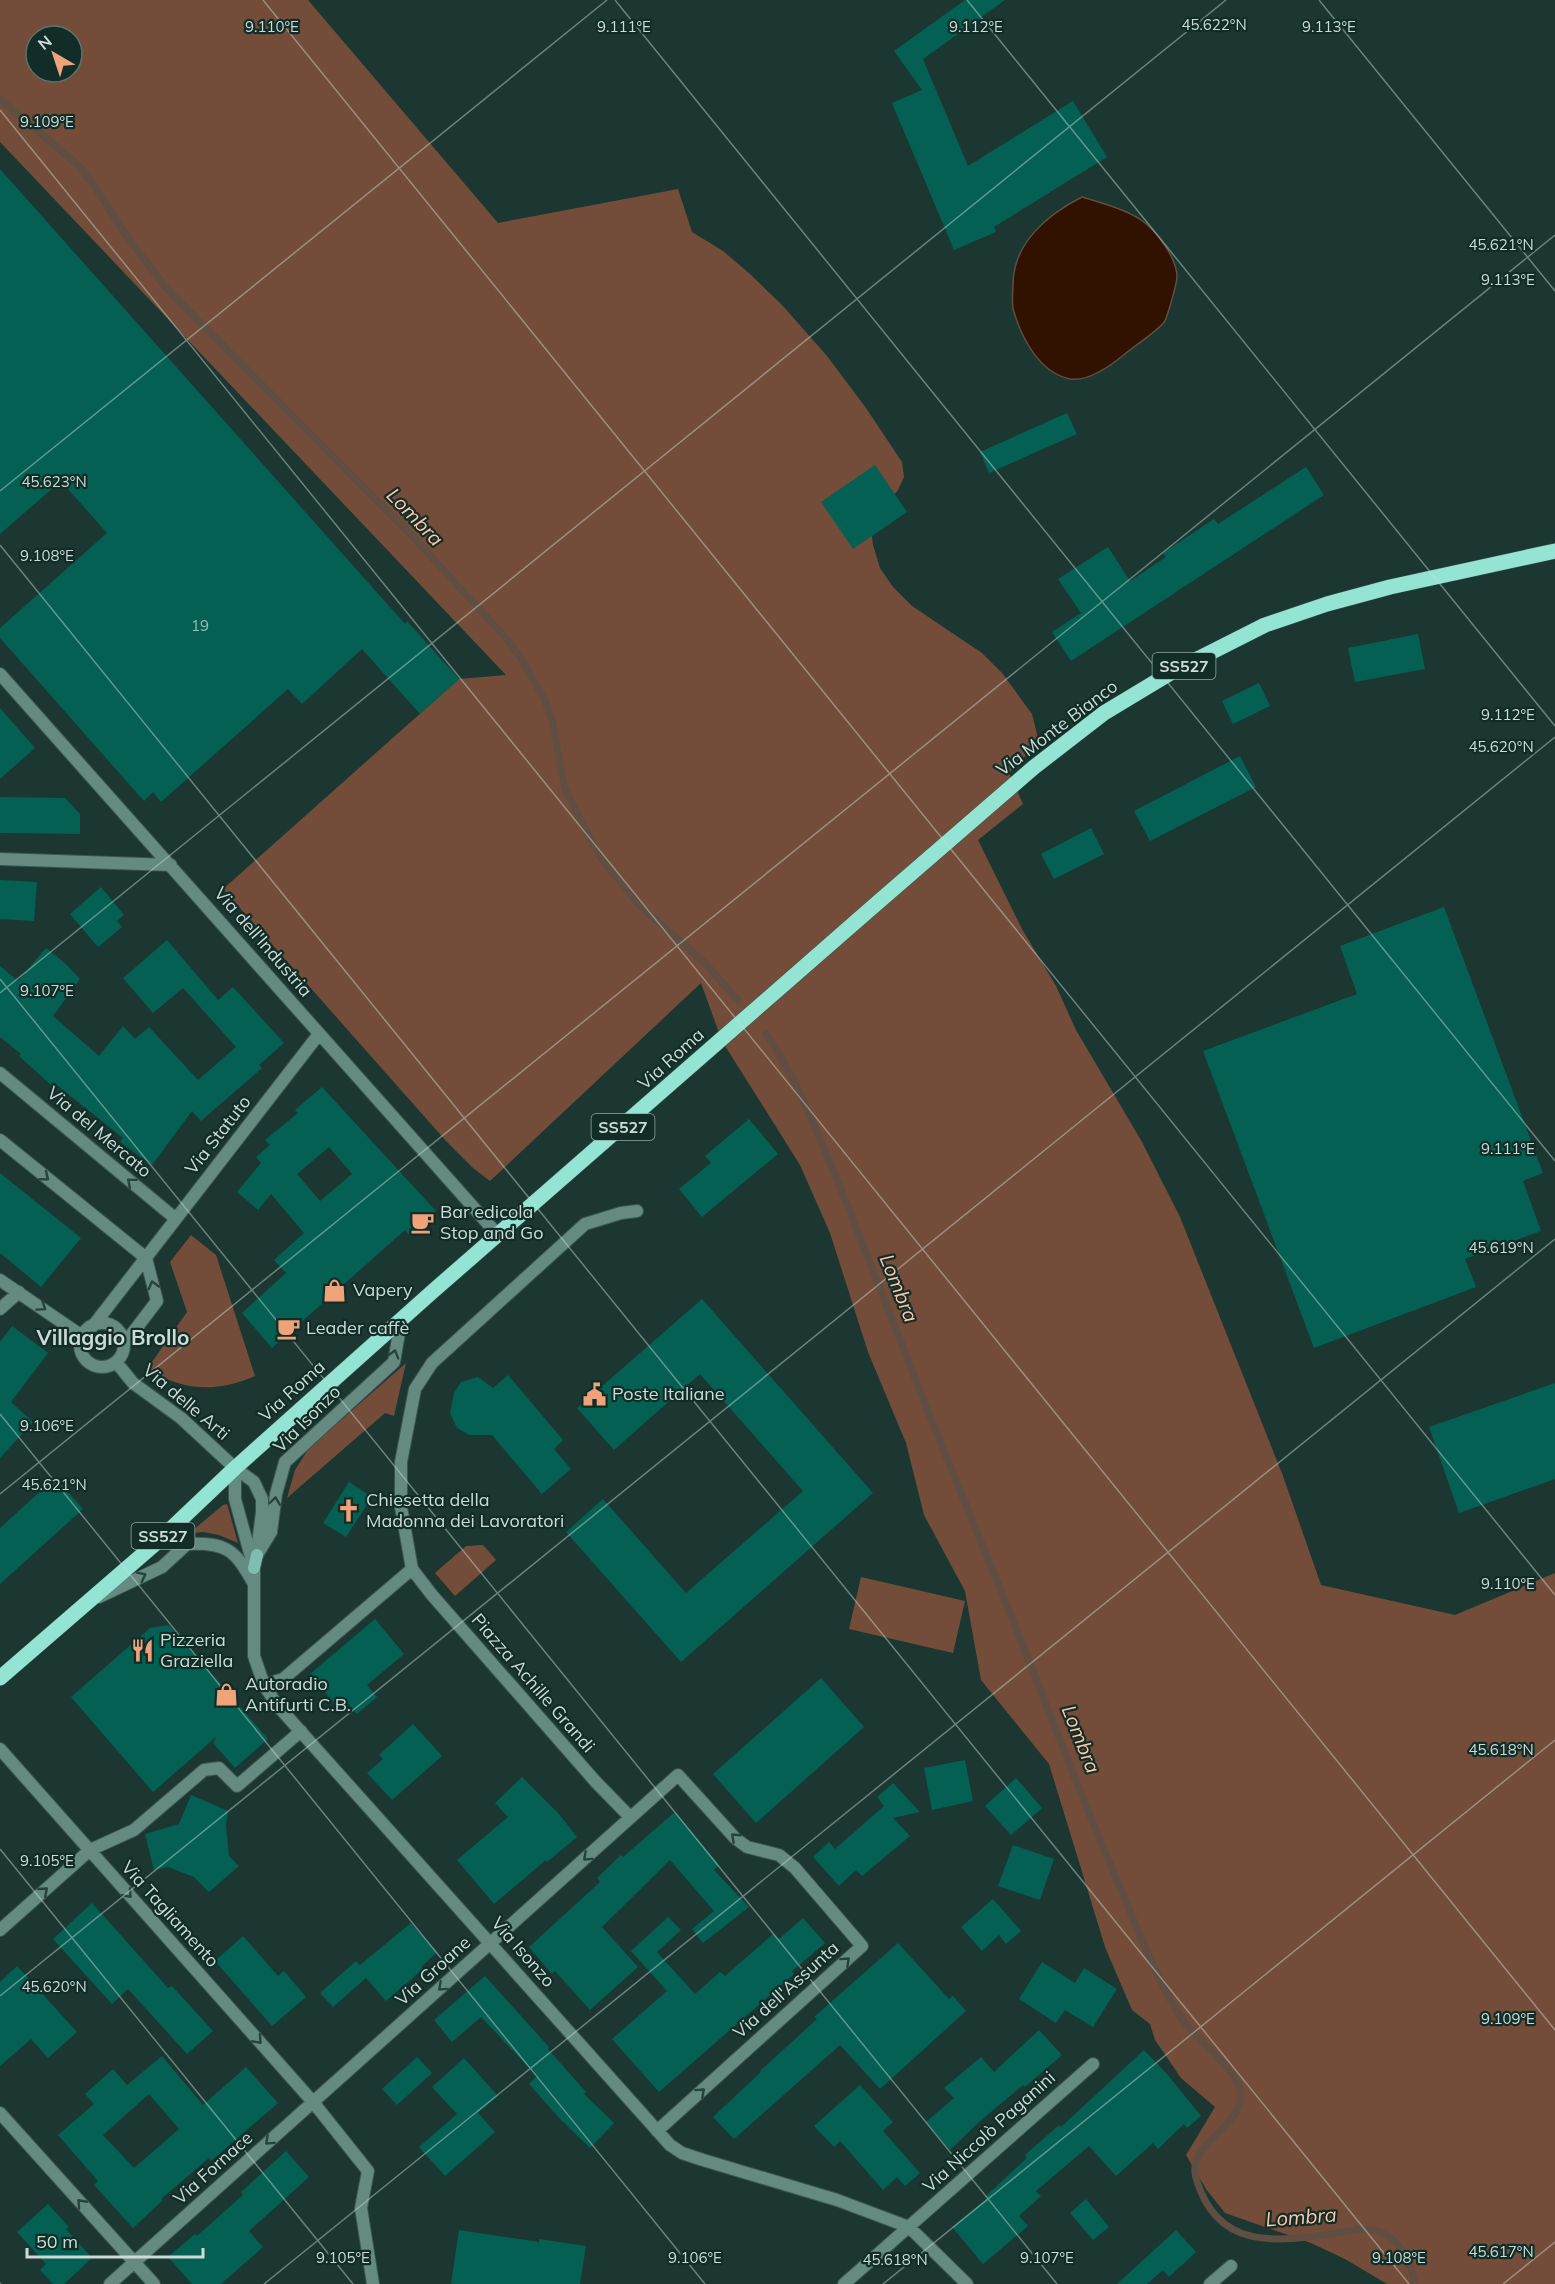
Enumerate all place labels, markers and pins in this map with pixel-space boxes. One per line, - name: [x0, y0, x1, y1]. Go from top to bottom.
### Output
- place label: Bar edicola Stop and Go: [440, 1200, 543, 1244]
- cafe icon: Bar edicola Stop and Go: [409, 1209, 435, 1235]
- shop icon: Vapery: [322, 1277, 348, 1303]
- place label: Vapery: [353, 1278, 413, 1301]
- cafe icon: Leader caffè: [275, 1315, 301, 1341]
- place label: Leader caffè: [306, 1316, 409, 1339]
- public building icon: Poste Italiane: [581, 1381, 607, 1407]
- place label: Poste Italiane: [612, 1382, 725, 1405]
- place label: Chiesetta della Madonna dei Lavoratori: [366, 1488, 564, 1532]
- church icon: Chiesetta della Madonna dei Lavoratori: [335, 1497, 361, 1523]
- place label: Pizzeria Graziella: [160, 1628, 233, 1672]
- restaurant icon: Pizzeria Graziella: [129, 1637, 155, 1663]
- place label: Autoradio Antifurti C.B.: [245, 1672, 351, 1716]
- shop icon: Autoradio Antifurti C.B.: [214, 1681, 240, 1707]

